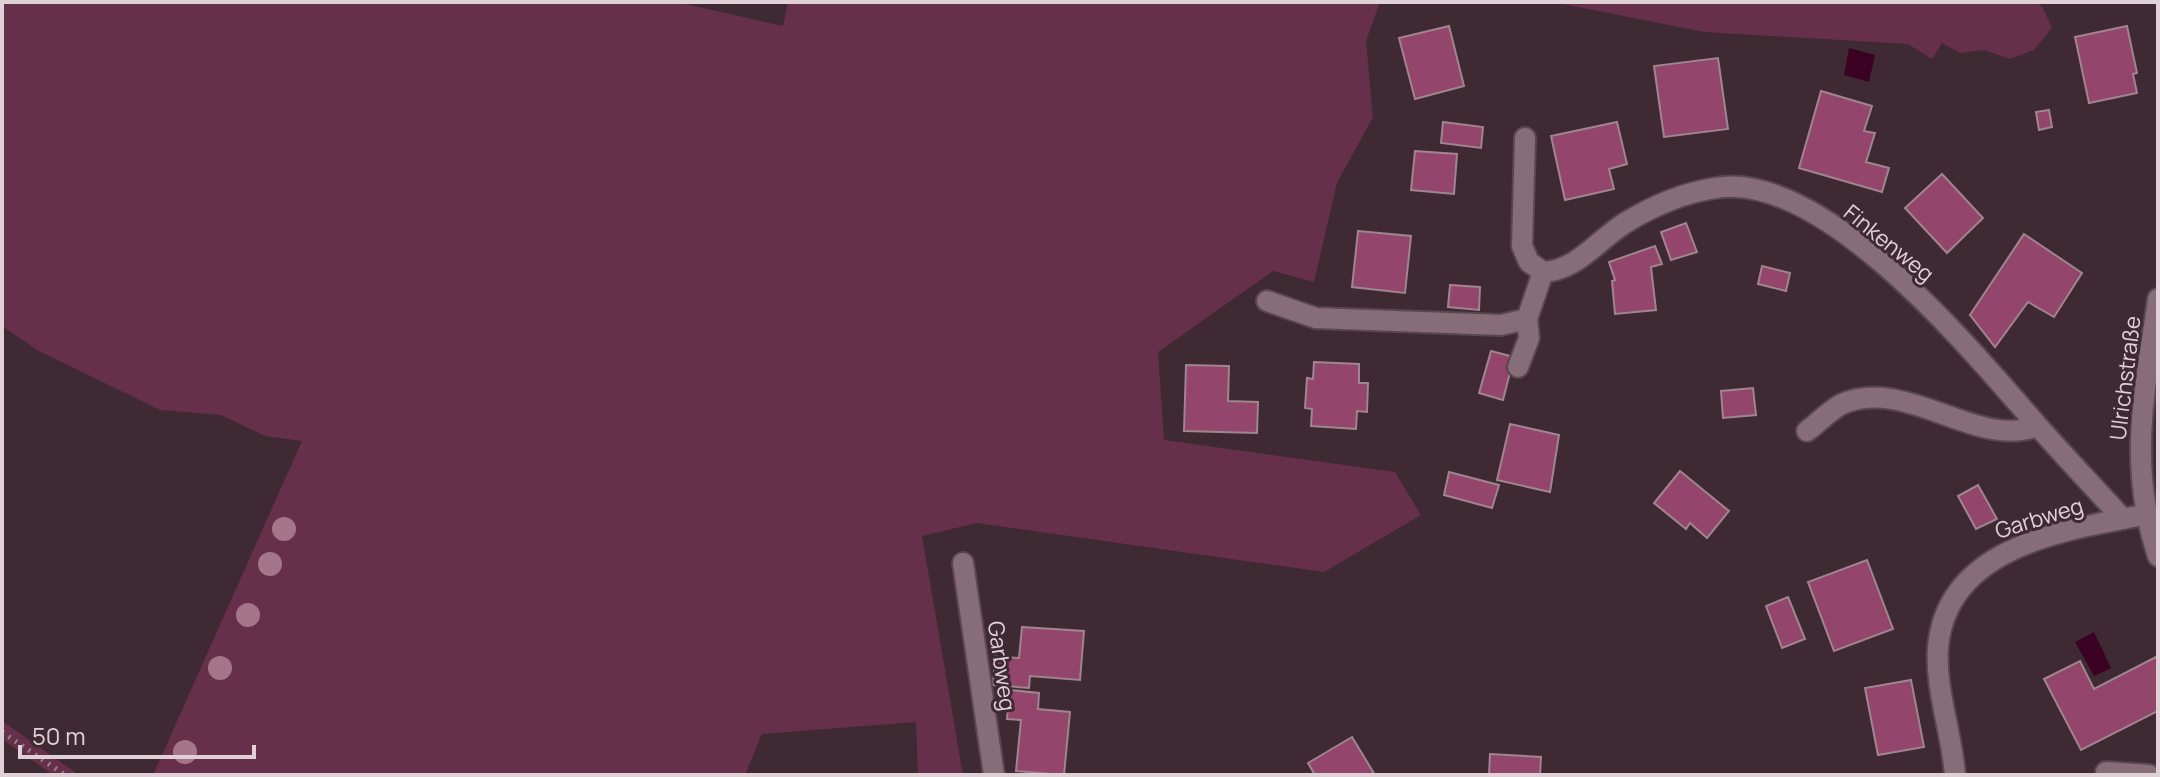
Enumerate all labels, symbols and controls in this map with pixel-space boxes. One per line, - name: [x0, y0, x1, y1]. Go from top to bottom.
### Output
- street label: Finkenweg: [1838, 197, 1940, 289]
- street label: Ulrichstraße: [2102, 314, 2148, 442]
- street label: Garbweg: [1991, 490, 2087, 546]
- street label: Garbweg: [981, 619, 1023, 713]
- scale bar: [20, 709, 254, 759]
- text: 50 m: [32, 719, 86, 752]

